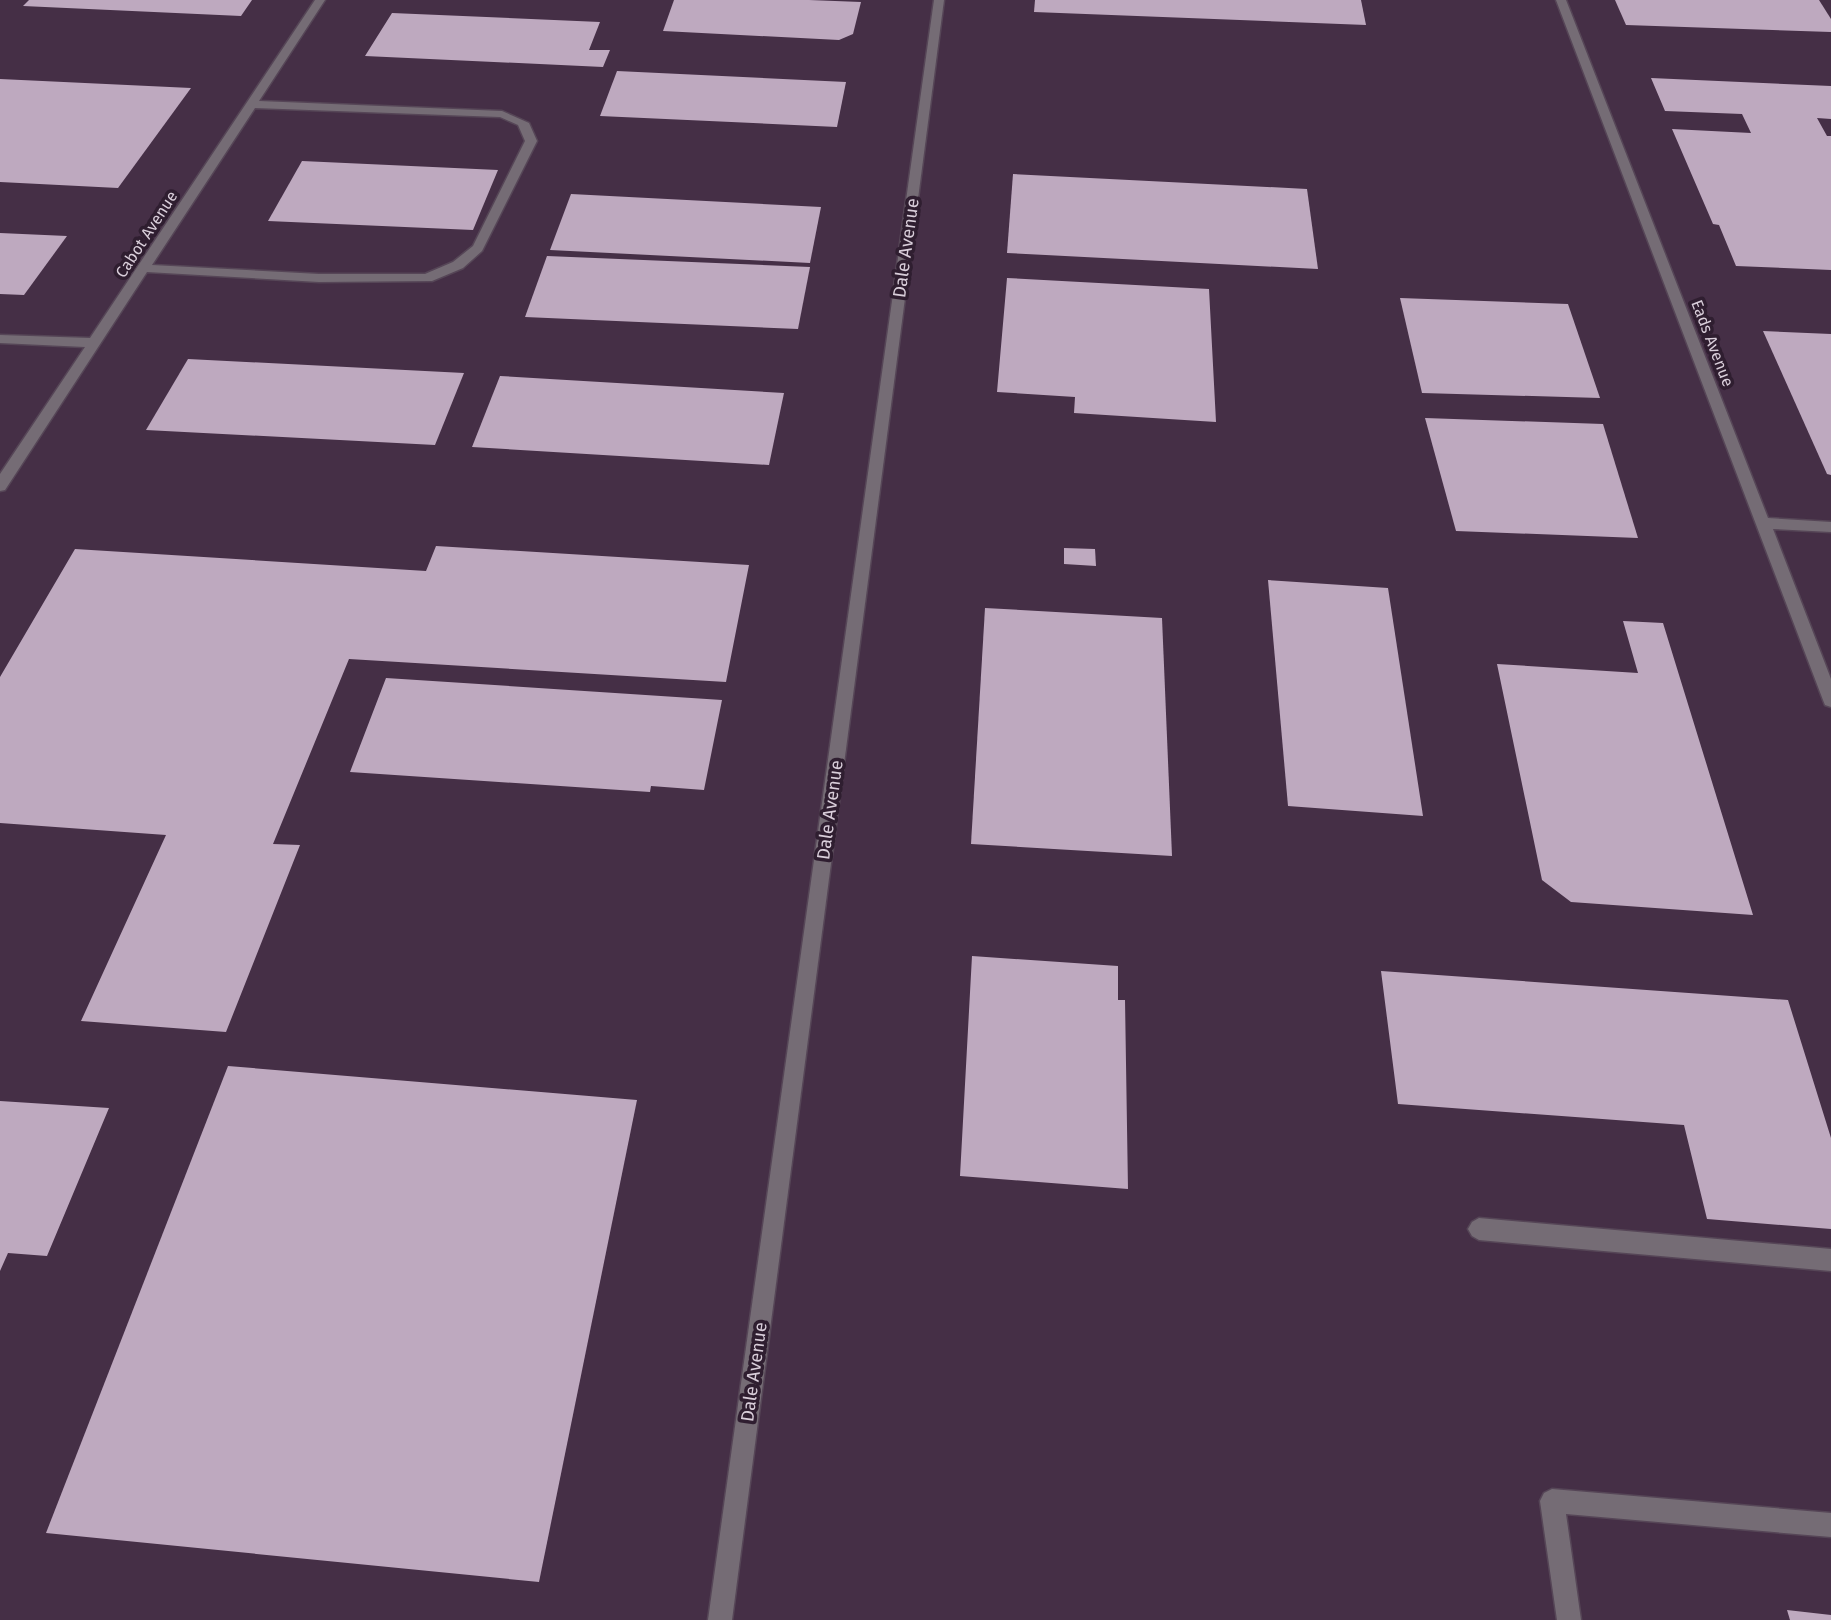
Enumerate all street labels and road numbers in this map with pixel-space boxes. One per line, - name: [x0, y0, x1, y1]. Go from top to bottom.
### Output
- street label: Cabot Avenue: [111, 187, 181, 281]
- street label: Dale Avenue: [888, 197, 924, 299]
- street label: Eads Avenue: [1687, 297, 1738, 389]
- street label: Dale Avenue: [812, 759, 848, 861]
- street label: Dale Avenue: [736, 1321, 772, 1423]

